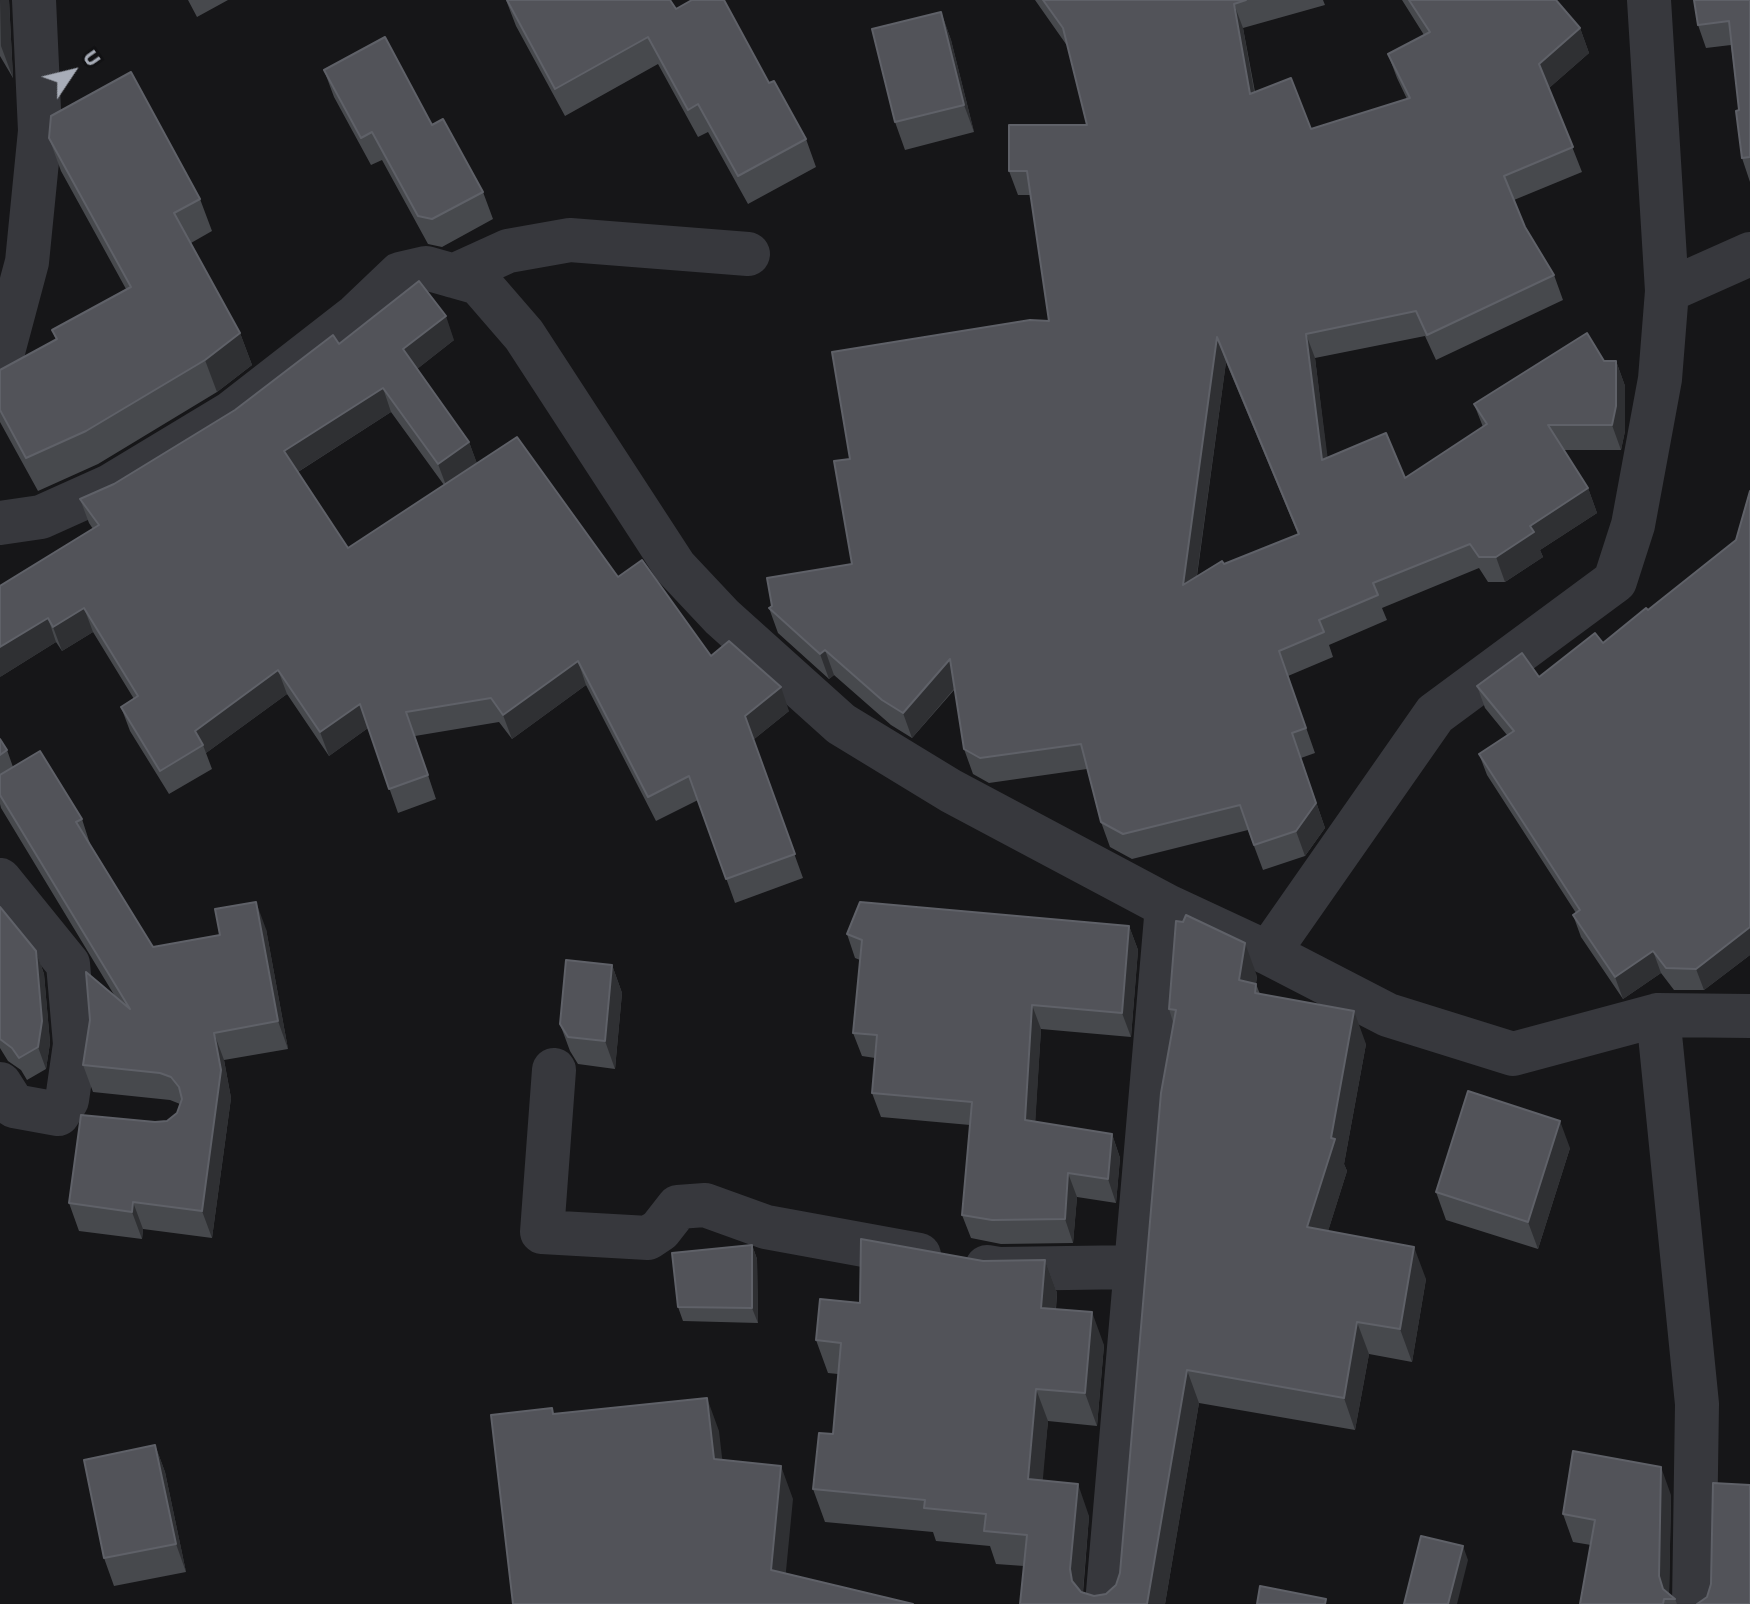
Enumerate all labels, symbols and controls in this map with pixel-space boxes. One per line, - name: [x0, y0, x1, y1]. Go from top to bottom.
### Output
- north arrow: [32, 32, 112, 112]
- text: U: [74, 43, 109, 73]

